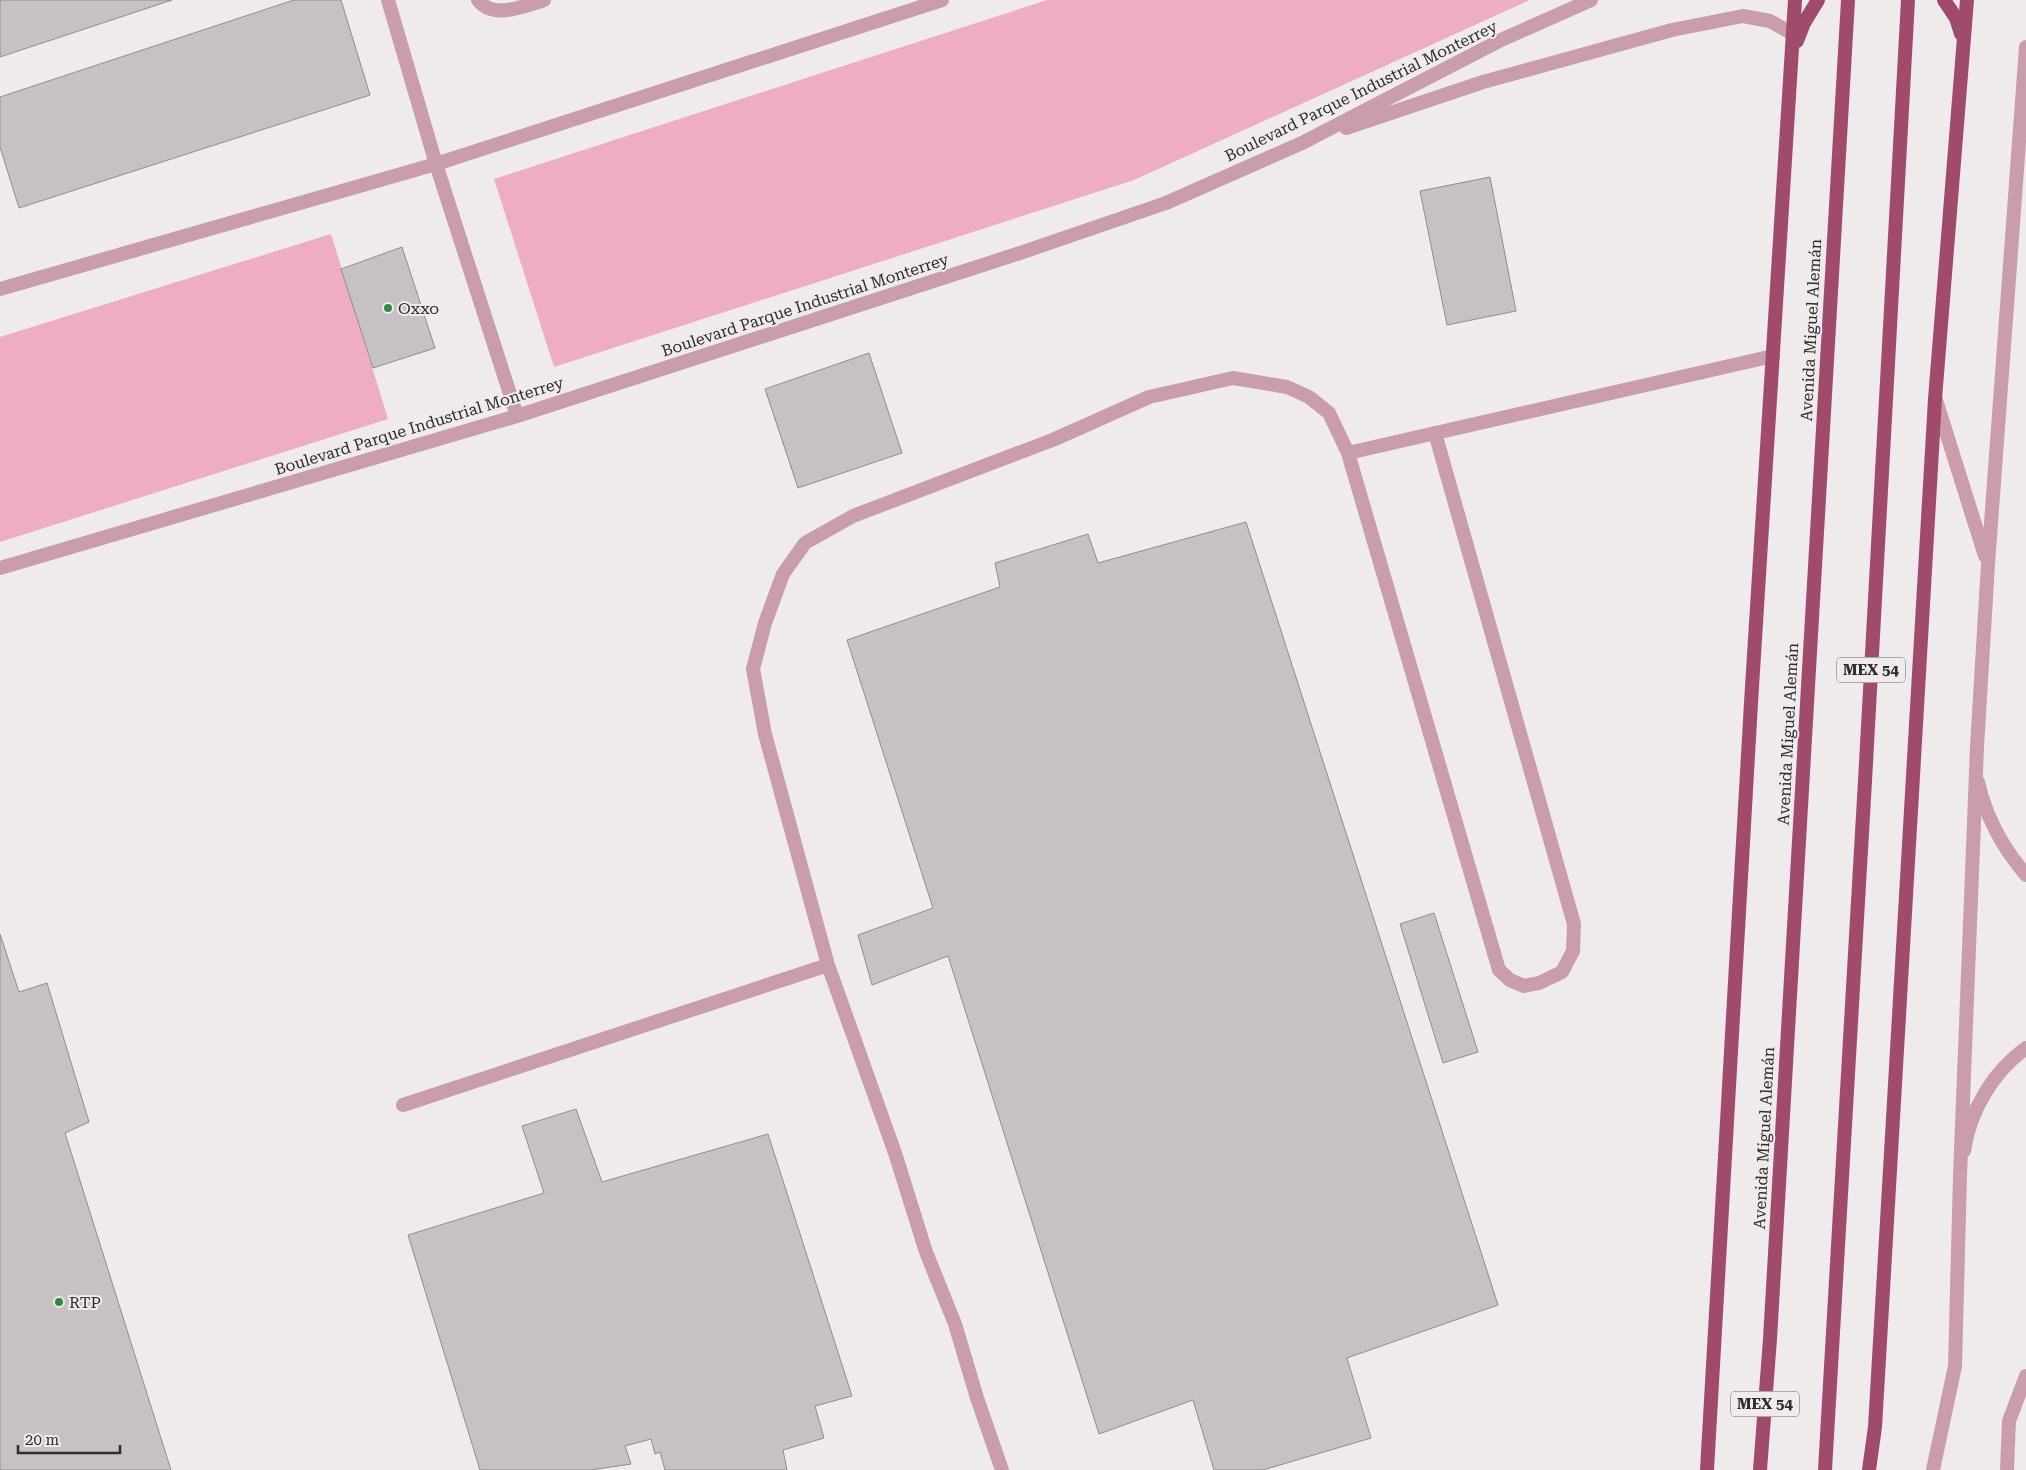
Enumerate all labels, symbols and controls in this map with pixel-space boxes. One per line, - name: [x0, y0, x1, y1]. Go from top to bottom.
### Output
- street label: Boulevard Parque Industrial Monterrey: [1222, 16, 1501, 165]
- street label: Avenida Miguel Alemán: [1797, 238, 1825, 422]
- street label: Boulevard Parque Industrial Monterrey: [659, 249, 951, 361]
- place label: Oxxo: [398, 299, 439, 318]
- marker: Oxxo: [382, 302, 394, 314]
- street label: Boulevard Parque Industrial Monterrey: [272, 373, 566, 479]
- street label: Avenida Miguel Alemán: [1774, 642, 1802, 826]
- road number: MEX 54: [1837, 658, 1905, 682]
- street label: Avenida Miguel Alemán: [1750, 1046, 1778, 1230]
- place label: RTP: [69, 1293, 101, 1312]
- marker: RTP: [53, 1296, 65, 1308]
- road number: MEX 54: [1731, 1392, 1799, 1416]
- scale bar: [18, 1422, 120, 1454]
- text: 20 m: [25, 1431, 60, 1449]

